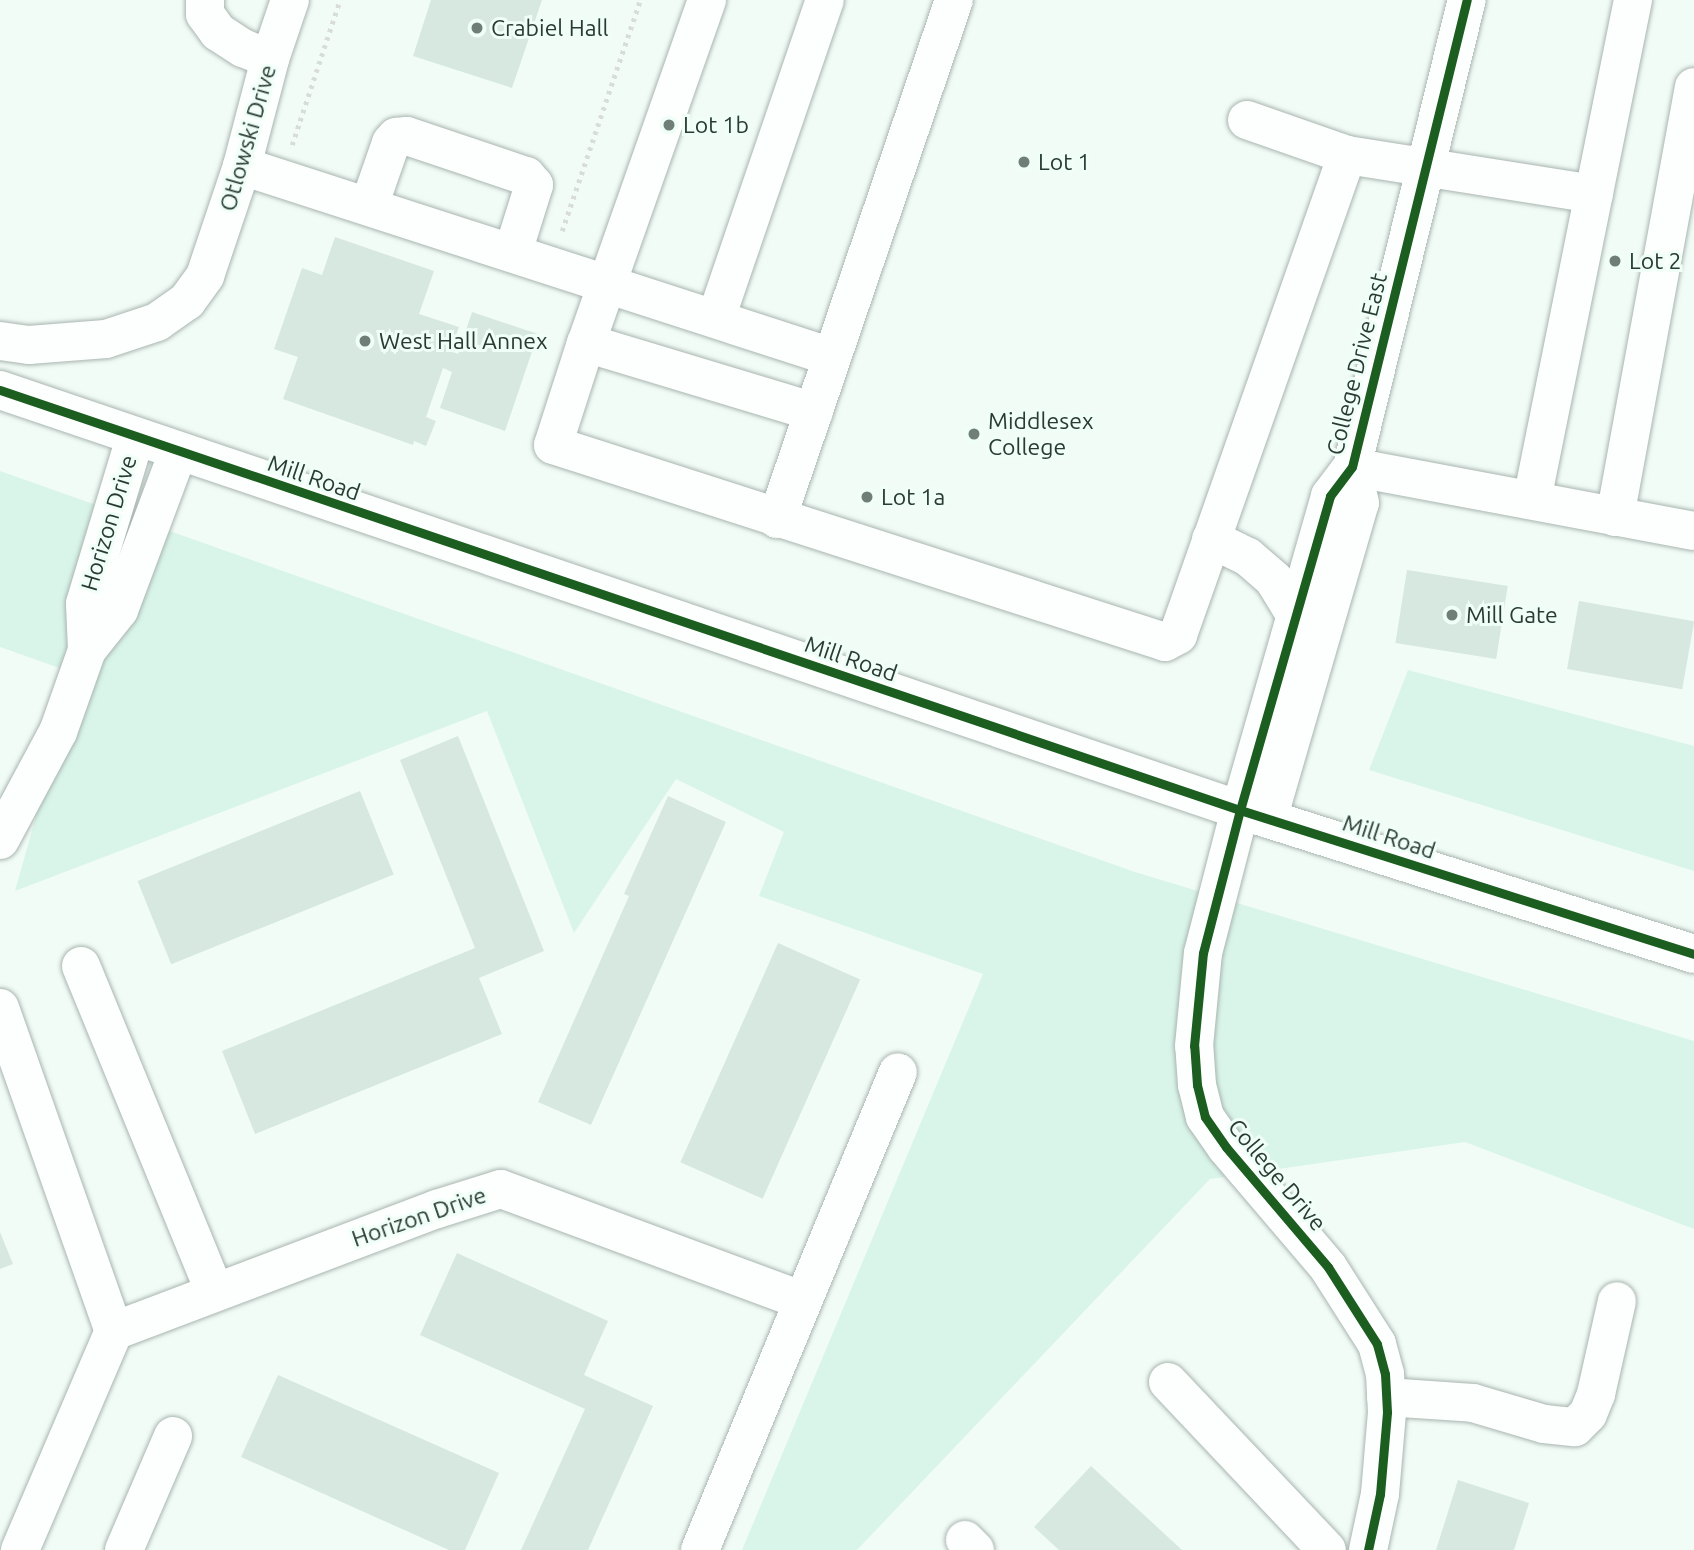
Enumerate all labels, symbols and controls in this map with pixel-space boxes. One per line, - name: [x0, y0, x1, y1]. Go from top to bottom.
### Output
- place label: Crabiel Hall: [491, 14, 609, 42]
- marker: Crabiel Hall: [469, 20, 485, 36]
- street label: Otlowski Drive: [214, 62, 282, 214]
- place label: Lot 1b: [683, 111, 749, 139]
- marker: Lot 1b: [661, 117, 677, 133]
- place label: Lot 1: [1038, 148, 1090, 176]
- marker: Lot 1: [1016, 154, 1032, 170]
- place label: Lot 2: [1629, 247, 1681, 275]
- marker: Lot 2: [1607, 253, 1623, 269]
- street label: College Drive East: [1321, 270, 1393, 458]
- place label: West Hall Annex: [379, 327, 548, 355]
- marker: West Hall Annex: [357, 333, 373, 349]
- place label: Middlesex College: [988, 407, 1094, 461]
- marker: Middlesex College: [966, 426, 982, 442]
- street label: Mill Road: [264, 449, 364, 507]
- street label: Horizon Drive: [75, 452, 143, 594]
- place label: Lot 1a: [881, 483, 945, 511]
- marker: Lot 1a: [859, 489, 875, 505]
- place label: Mill Gate: [1466, 601, 1558, 629]
- marker: Mill Gate: [1444, 607, 1460, 623]
- street label: Mill Road: [801, 630, 901, 688]
- street label: Mill Road: [1339, 809, 1439, 865]
- street label: College Drive: [1222, 1113, 1332, 1237]
- street label: Horizon Drive: [348, 1181, 490, 1253]

